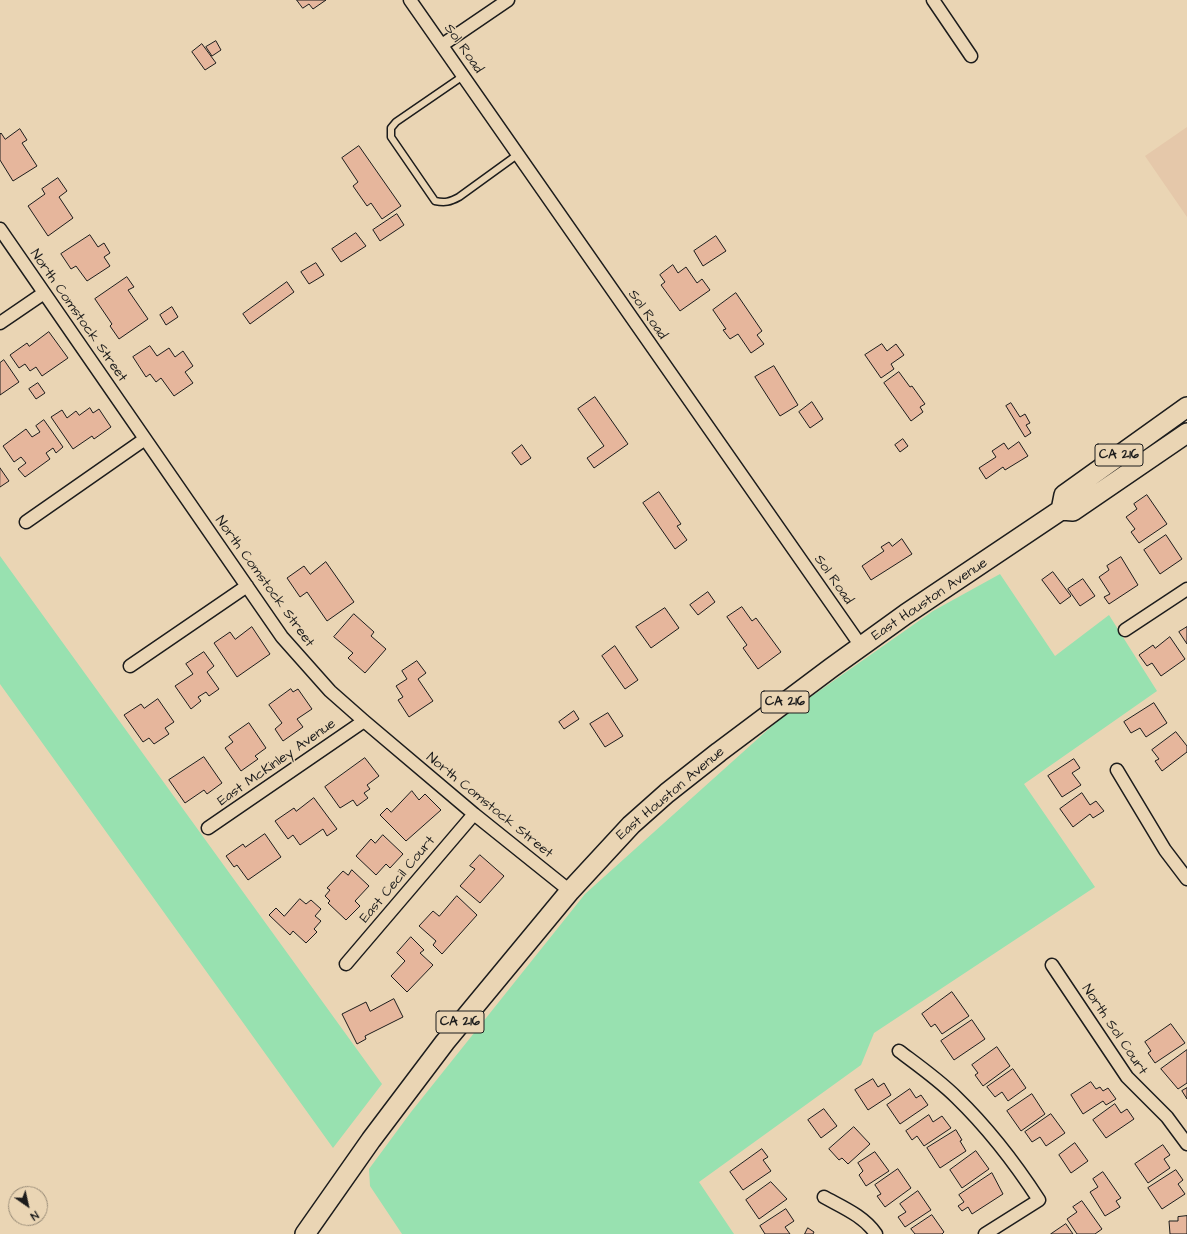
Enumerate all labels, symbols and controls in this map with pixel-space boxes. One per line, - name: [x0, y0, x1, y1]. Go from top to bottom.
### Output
- street label: Sol Road: [440, 21, 486, 77]
- street label: North Comstock Street: [26, 246, 130, 386]
- street label: Sol Road: [624, 287, 670, 343]
- road number: CA 216: [1095, 444, 1143, 466]
- street label: North Comstock Street: [211, 513, 317, 651]
- street label: Sol Road: [810, 552, 856, 608]
- street label: East Houston Avenue: [869, 555, 991, 645]
- road number: CA 216: [761, 691, 809, 713]
- street label: East McKinley Avenue: [215, 716, 339, 810]
- street label: East Houston Avenue: [614, 744, 728, 844]
- street label: North Comstock Street: [422, 750, 556, 862]
- street label: East Cecil Court: [357, 833, 439, 927]
- street label: North Sol Court: [1078, 982, 1150, 1078]
- road number: CA 216: [436, 1011, 484, 1033]
- north arrow: [8, 1186, 48, 1226]
- text: N: [27, 1207, 41, 1224]

